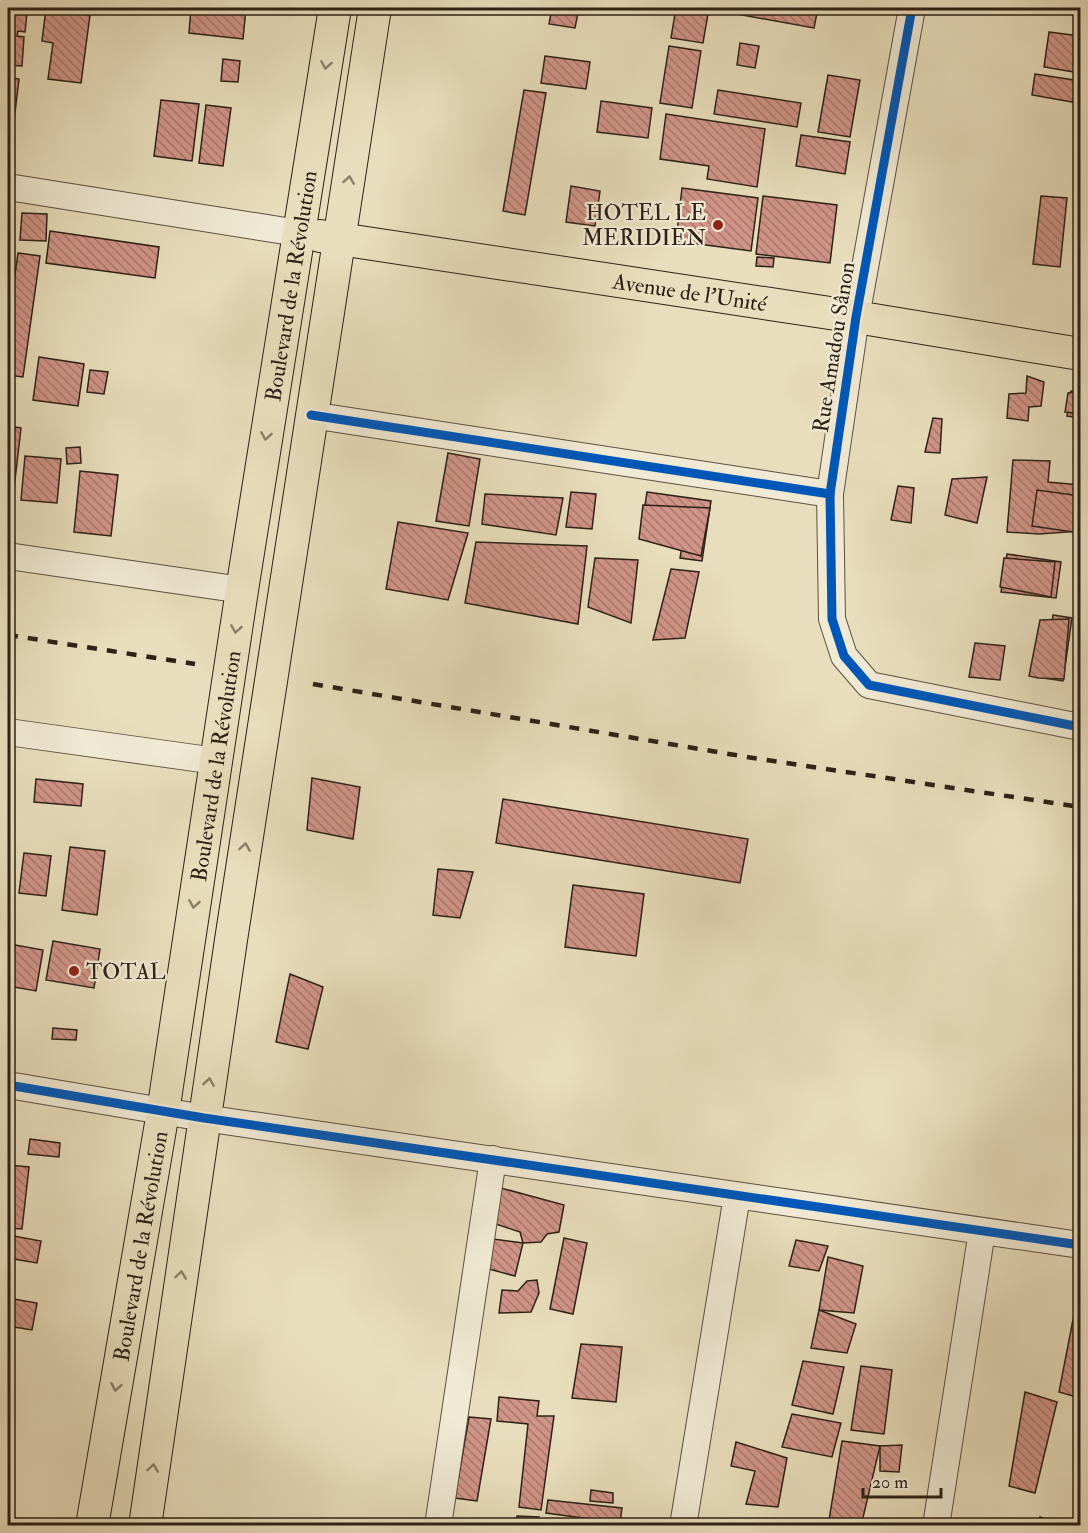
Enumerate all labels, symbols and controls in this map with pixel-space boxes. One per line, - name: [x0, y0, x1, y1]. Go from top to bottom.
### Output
- one-way arrow: [320, 61, 332, 70]
- street label: Boulevard de la Révolution: [259, 169, 324, 403]
- one-way arrow: [342, 176, 354, 185]
- place label: HOTEL LE MERIDIEN: [582, 199, 706, 252]
- marker: HOTEL LE MERIDIEN: [711, 218, 725, 232]
- street label: Rue Amadou Sânon: [807, 260, 861, 435]
- street label: Avenue de l'Unité: [610, 267, 769, 318]
- one-way arrow: [261, 431, 273, 440]
- one-way arrow: [231, 624, 243, 633]
- street label: Boulevard de la Révolution: [185, 649, 248, 884]
- one-way arrow: [238, 843, 251, 853]
- one-way arrow: [189, 900, 201, 909]
- place label: TOTAL: [86, 958, 166, 986]
- marker: TOTAL: [67, 964, 81, 978]
- one-way arrow: [203, 1077, 215, 1086]
- street label: Boulevard de la Révolution: [107, 1129, 175, 1364]
- one-way arrow: [175, 1270, 187, 1279]
- one-way arrow: [110, 1382, 122, 1392]
- scale bar: [863, 1461, 941, 1499]
- one-way arrow: [147, 1463, 159, 1472]
- text: 20 m: [872, 1471, 908, 1494]

